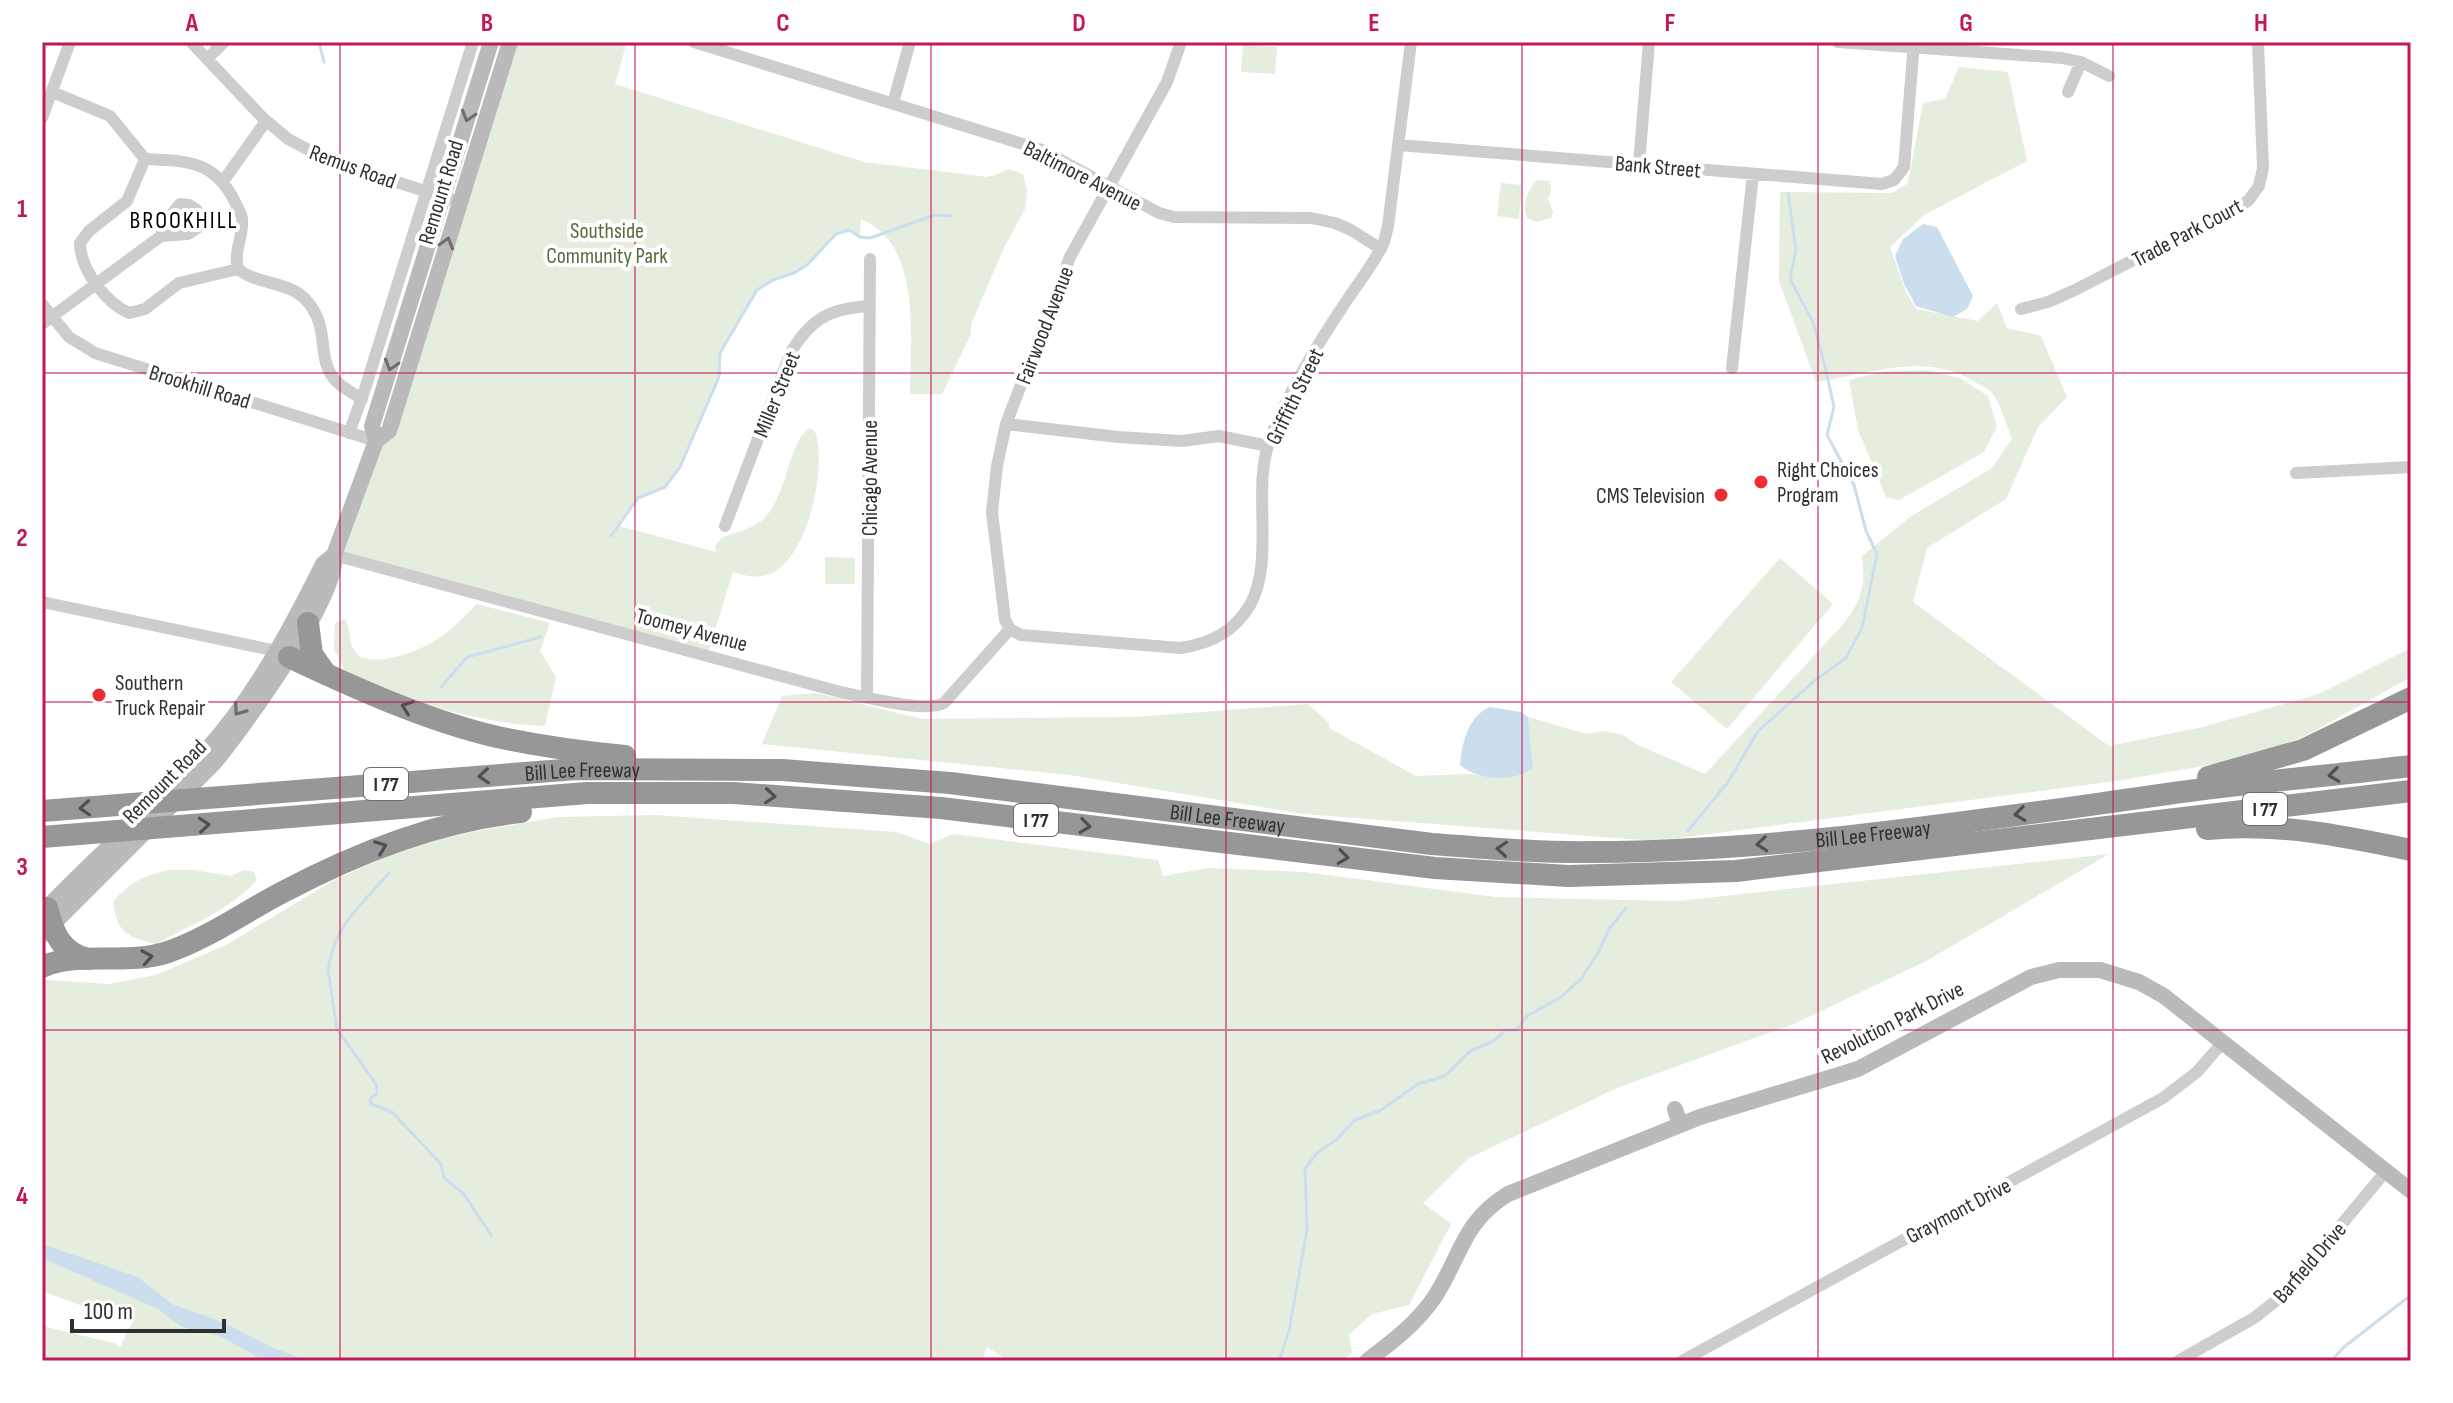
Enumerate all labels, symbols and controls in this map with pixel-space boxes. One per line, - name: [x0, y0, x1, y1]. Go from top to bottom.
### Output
- text: A: [185, 8, 199, 39]
- text: B: [481, 8, 493, 39]
- text: C: [776, 8, 790, 39]
- text: D: [1072, 8, 1086, 39]
- text: E: [1368, 8, 1380, 39]
- text: F: [1665, 8, 1676, 39]
- text: G: [1959, 8, 1973, 39]
- text: H: [2254, 8, 2268, 39]
- one-way arrow: [461, 109, 477, 123]
- street label: Baltimore Avenue: [1019, 135, 1146, 218]
- street label: Remount Road: [413, 137, 470, 248]
- street label: Remus Road: [306, 139, 399, 196]
- street label: Bank Street: [1614, 150, 1702, 185]
- street label: Trade Park Court: [2128, 193, 2248, 274]
- text: 1: [17, 194, 27, 225]
- district label: BROOKHILL: [130, 206, 238, 235]
- park label: Southside Community Park: [546, 218, 668, 270]
- one-way arrow: [438, 236, 454, 250]
- street label: Fairwood Avenue: [1011, 263, 1080, 388]
- street label: Griffith Street: [1260, 344, 1330, 449]
- street label: Miller Street: [748, 347, 807, 442]
- one-way arrow: [384, 357, 400, 371]
- street label: Brookhill Road: [146, 359, 253, 416]
- street label: Chicago Avenue: [857, 420, 884, 536]
- place label: Right Choices Program: [1777, 457, 1879, 509]
- marker: Right Choices Program: [1752, 473, 1770, 491]
- place label: CMS Television: [1596, 483, 1705, 510]
- marker: CMS Television: [1712, 486, 1730, 504]
- text: 2: [16, 523, 28, 554]
- street label: Toomey Avenue: [633, 603, 750, 658]
- place label: Southern Truck Repair: [115, 670, 205, 722]
- marker: Southern Truck Repair: [90, 686, 108, 704]
- one-way arrow: [401, 700, 415, 717]
- one-way arrow: [234, 701, 248, 715]
- street label: Remount Road: [117, 734, 213, 830]
- street label: Bill Lee Freeway: [524, 757, 641, 788]
- one-way arrow: [477, 767, 490, 784]
- one-way arrow: [2327, 767, 2340, 784]
- road number: I 77: [364, 768, 408, 800]
- one-way arrow: [764, 787, 777, 804]
- road number: I 77: [2243, 793, 2287, 825]
- one-way arrow: [78, 799, 91, 816]
- street label: Bill Lee Freeway: [1168, 799, 1287, 840]
- road number: I 77: [1014, 804, 1058, 836]
- one-way arrow: [2013, 806, 2026, 823]
- street label: Bill Lee Freeway: [1814, 815, 1933, 855]
- one-way arrow: [197, 816, 210, 833]
- one-way arrow: [1079, 817, 1092, 834]
- one-way arrow: [1755, 836, 1768, 853]
- one-way arrow: [373, 840, 387, 857]
- one-way arrow: [1495, 841, 1508, 858]
- one-way arrow: [1337, 849, 1350, 866]
- text: 3: [16, 852, 28, 883]
- one-way arrow: [140, 949, 153, 966]
- street label: Revolution Park Drive: [1817, 976, 1968, 1071]
- street label: Graymont Drive: [1901, 1172, 2016, 1250]
- text: 4: [16, 1181, 28, 1212]
- street label: Barfield Drive: [2268, 1217, 2353, 1309]
- scale bar: [72, 1283, 224, 1333]
- text: 100 m: [84, 1297, 133, 1326]

